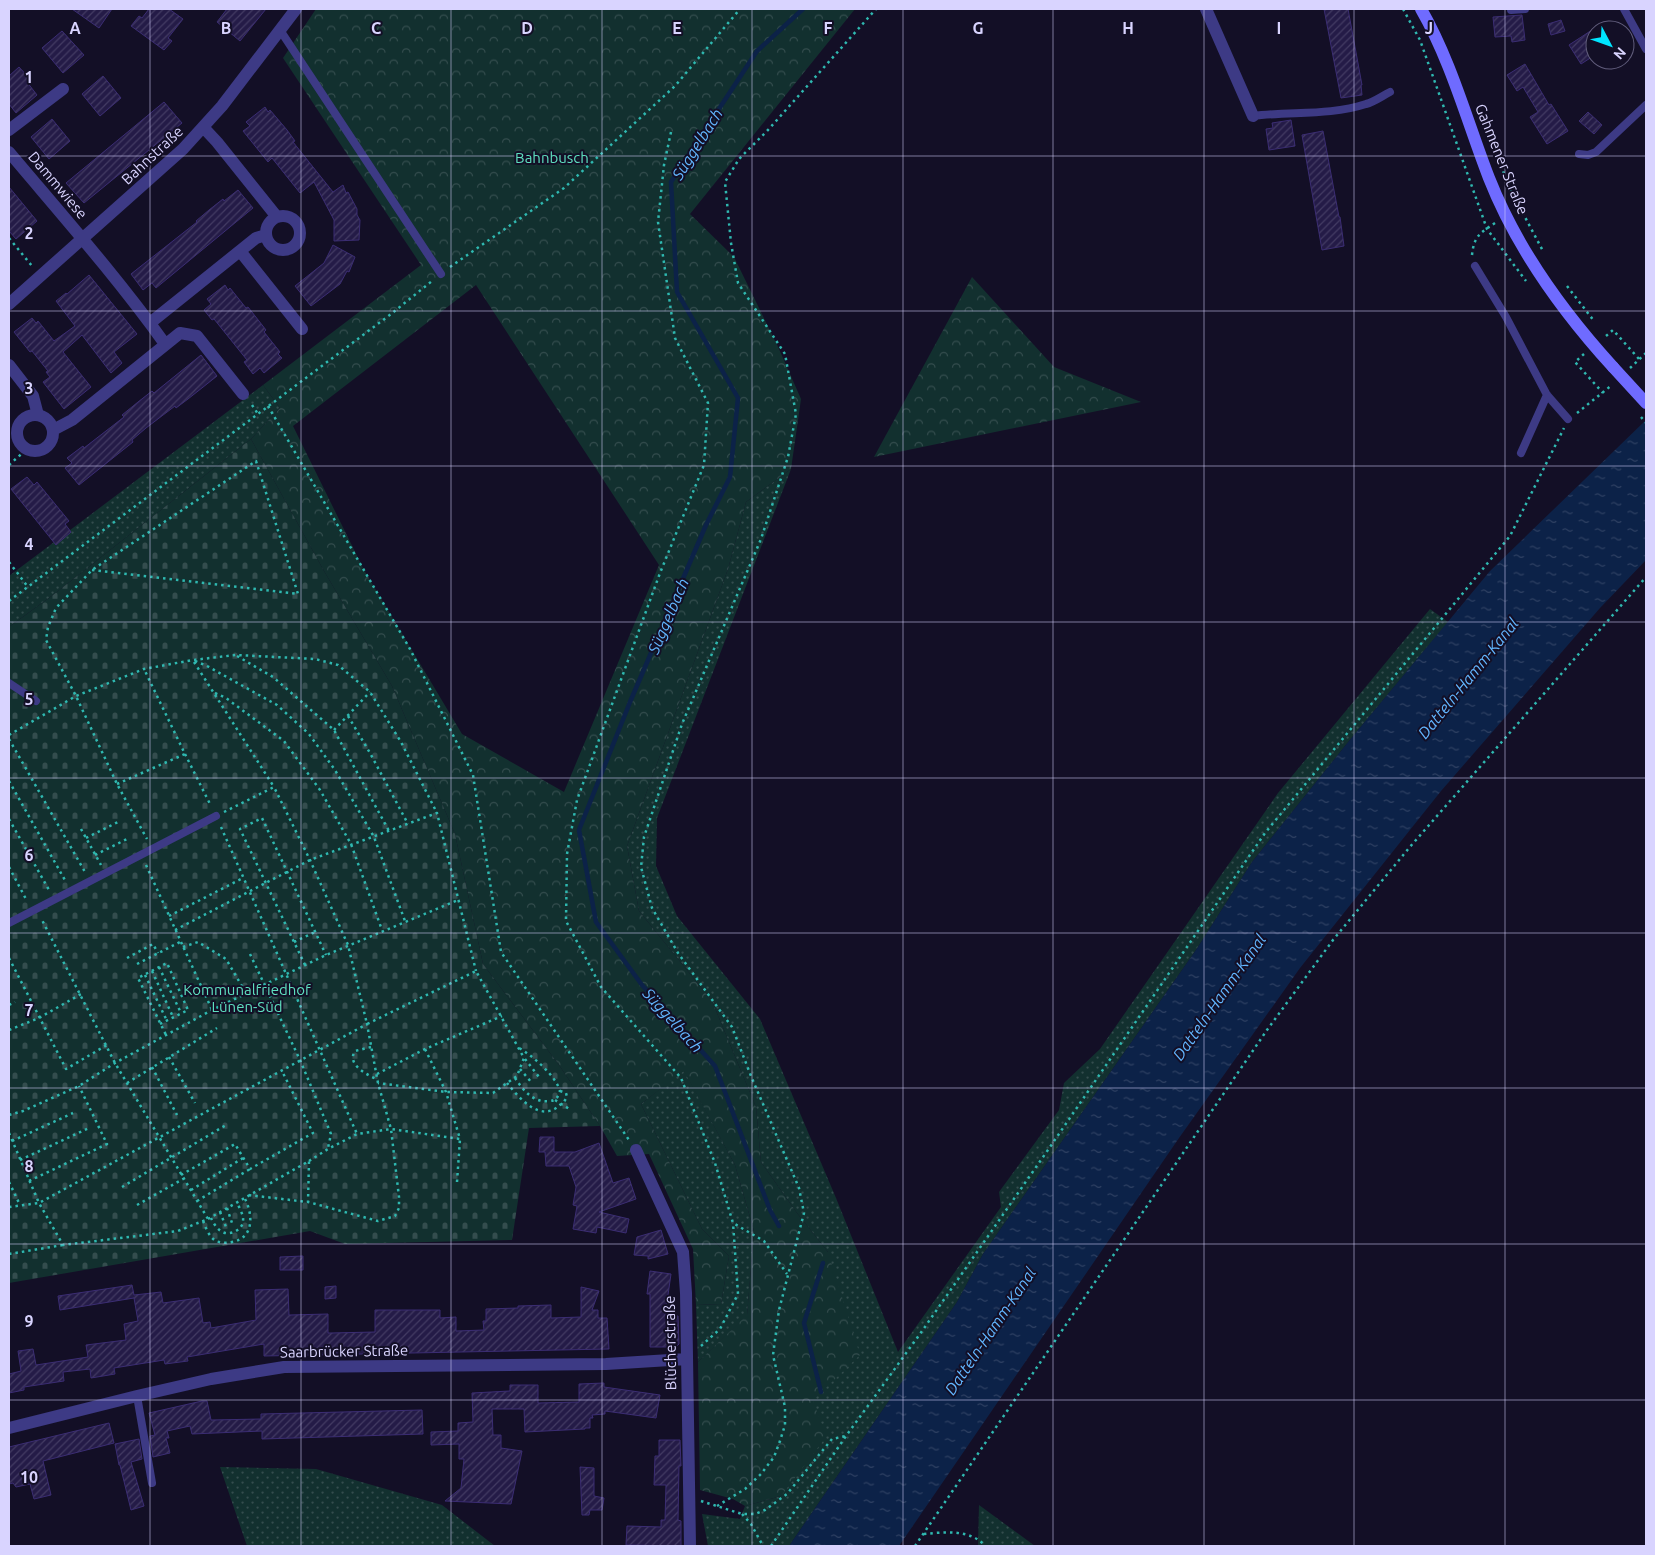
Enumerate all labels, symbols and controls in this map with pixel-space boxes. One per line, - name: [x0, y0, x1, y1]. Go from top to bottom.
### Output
- text: A: [69, 19, 81, 37]
- text: B: [221, 19, 231, 37]
- text: C: [371, 19, 381, 37]
- text: D: [521, 19, 533, 37]
- text: E: [672, 19, 682, 37]
- text: F: [824, 19, 833, 37]
- text: G: [972, 19, 984, 37]
- text: H: [1122, 19, 1134, 37]
- text: I: [1277, 19, 1281, 37]
- text: J: [1425, 19, 1433, 37]
- north arrow: [1585, 20, 1635, 70]
- text: N: [1610, 44, 1629, 63]
- text: 1: [24, 68, 34, 86]
- street label: Gahmener Straße: [1472, 101, 1532, 217]
- water label: Süggelbach: [668, 105, 726, 184]
- street label: Bahnstraße: [118, 122, 186, 188]
- street label: Dammwiese: [25, 148, 91, 222]
- park label: Bahnbusch: [515, 149, 589, 166]
- text: 2: [24, 224, 34, 242]
- text: 3: [24, 379, 34, 397]
- text: 4: [24, 535, 34, 553]
- water label: Süggelbach: [644, 576, 692, 657]
- water label: Datteln-Hamm-Kanal: [1414, 614, 1522, 742]
- text: 5: [24, 690, 34, 708]
- text: 6: [24, 846, 34, 864]
- water label: Datteln-Hamm-Kanal: [1169, 930, 1270, 1063]
- park label: Kommunalfriedhof Lünen-Süd: [183, 981, 311, 1015]
- water label: Süggelbach: [639, 983, 707, 1056]
- text: 7: [24, 1001, 34, 1019]
- text: 8: [24, 1157, 34, 1175]
- water label: Datteln-Hamm-Kanal: [941, 1264, 1040, 1398]
- street label: Blücherstraße: [661, 1296, 679, 1390]
- text: 9: [24, 1312, 34, 1330]
- street label: Saarbrücker Straße: [280, 1341, 408, 1361]
- text: 10: [20, 1468, 38, 1486]

